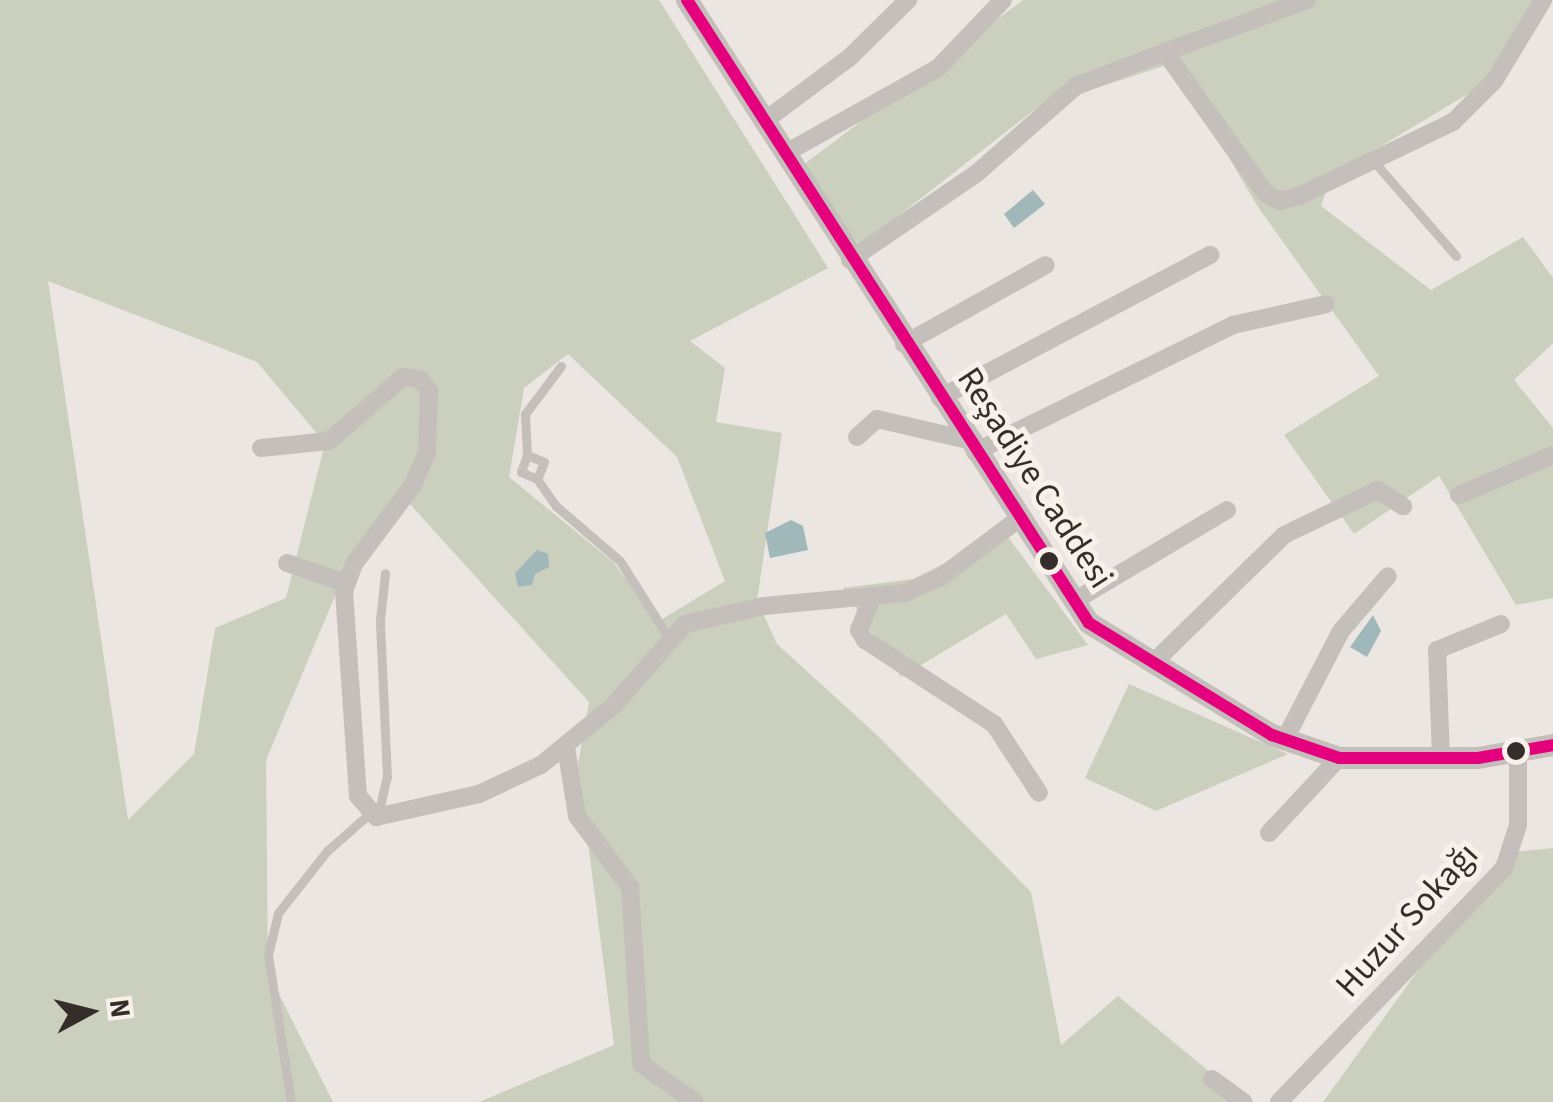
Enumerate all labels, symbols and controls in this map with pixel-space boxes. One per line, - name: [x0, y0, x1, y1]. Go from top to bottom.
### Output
- street label: Reşadiye Caddesi: [948, 360, 1122, 596]
- unlabelled marker: [1039, 551, 1059, 571]
- unlabelled marker: [1506, 741, 1526, 761]
- street label: Huzur Sokağı: [1327, 834, 1487, 1006]
- north arrow: [40, 962, 140, 1062]
- text: N: [99, 997, 141, 1020]

